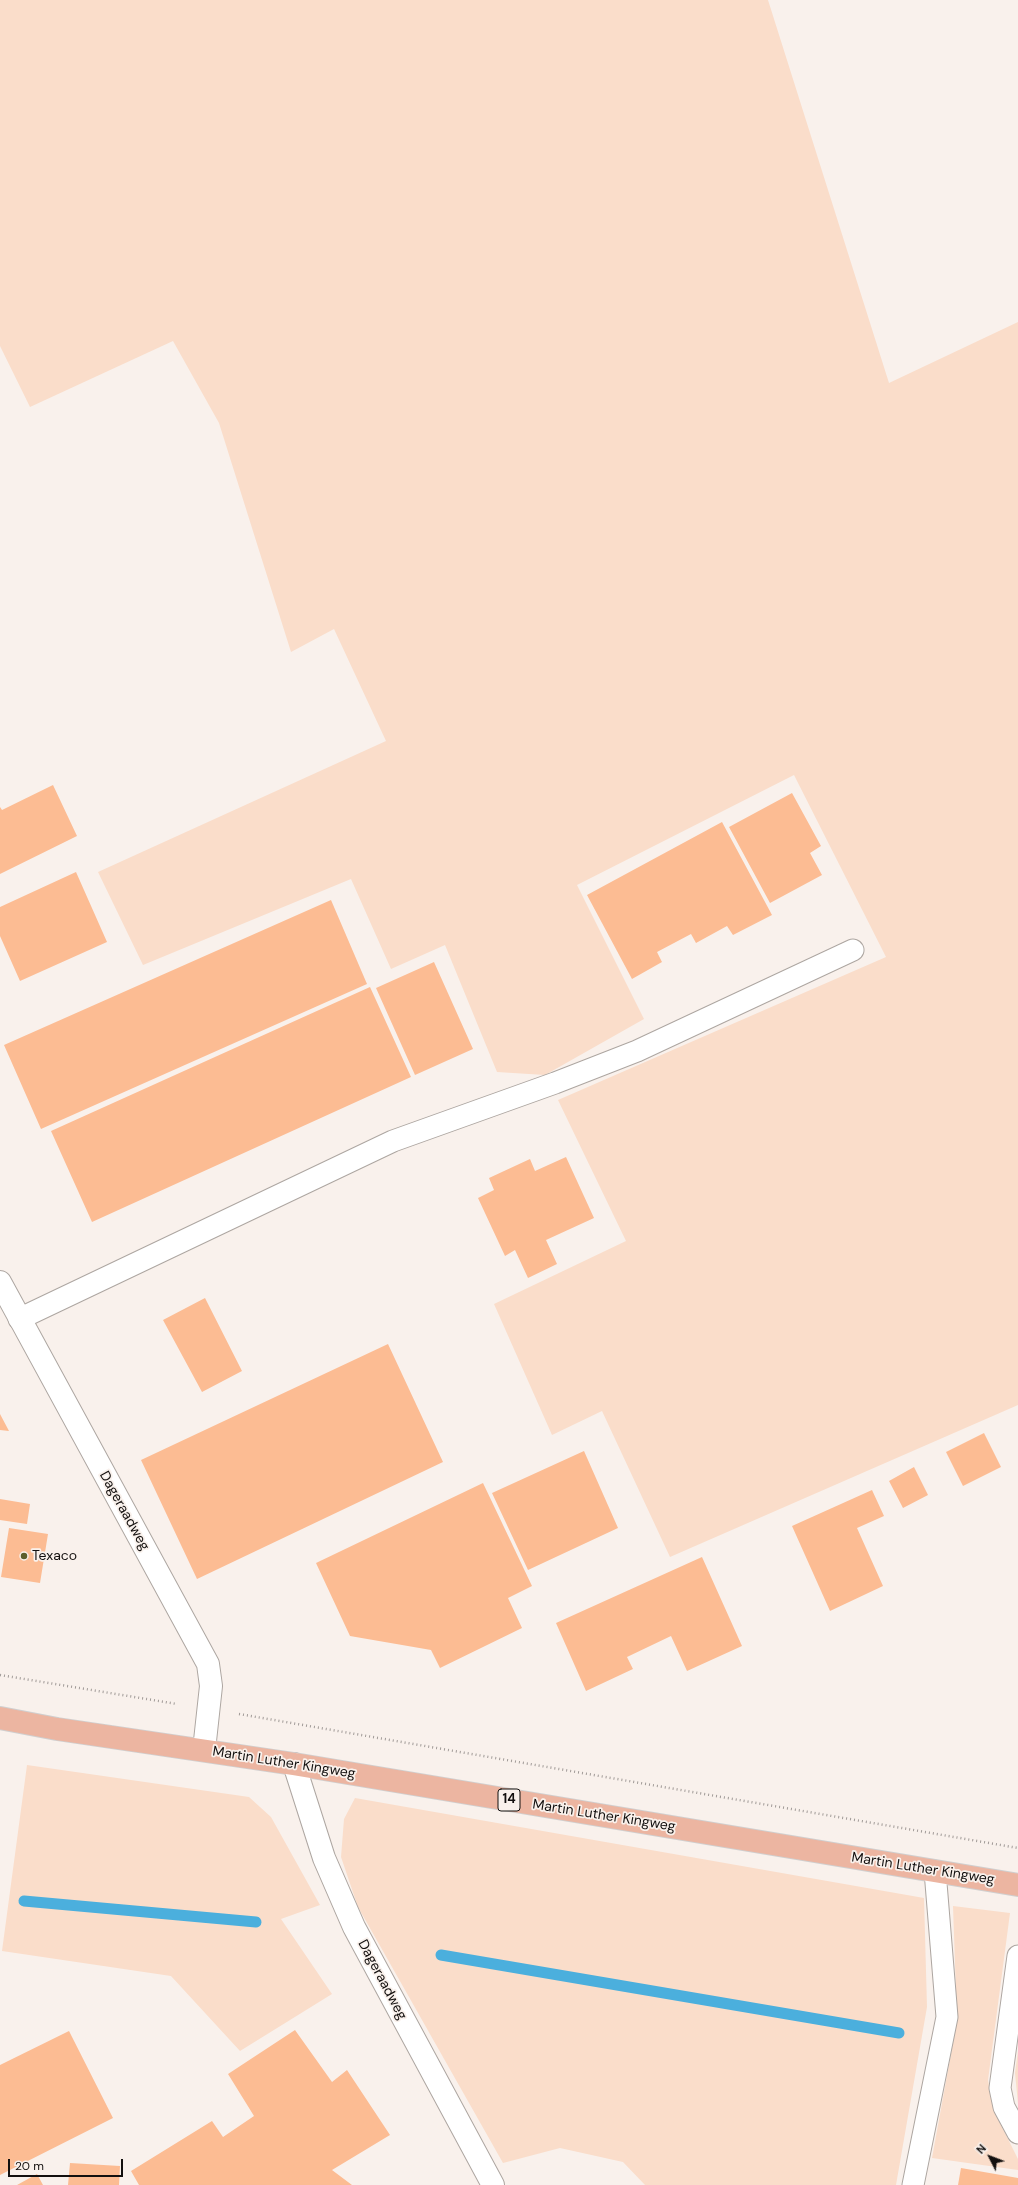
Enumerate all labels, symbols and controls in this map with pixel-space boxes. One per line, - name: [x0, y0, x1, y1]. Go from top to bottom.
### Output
- street label: Dageraadweg: [95, 1468, 153, 1554]
- place label: Texaco: [32, 1548, 77, 1564]
- marker: Texaco: [19, 1551, 29, 1561]
- street label: Martin Luther Kingweg: [211, 1743, 357, 1783]
- road number: 14: [498, 1789, 520, 1811]
- street label: Martin Luther Kingweg: [531, 1796, 677, 1836]
- street label: Martin Luther Kingweg: [850, 1849, 996, 1889]
- street label: Dageraadweg: [354, 1937, 410, 2023]
- north arrow: [970, 2137, 1010, 2177]
- text: N: [973, 2141, 989, 2157]
- scale bar: [10, 2151, 125, 2177]
- text: 20 m: [15, 2158, 44, 2174]

